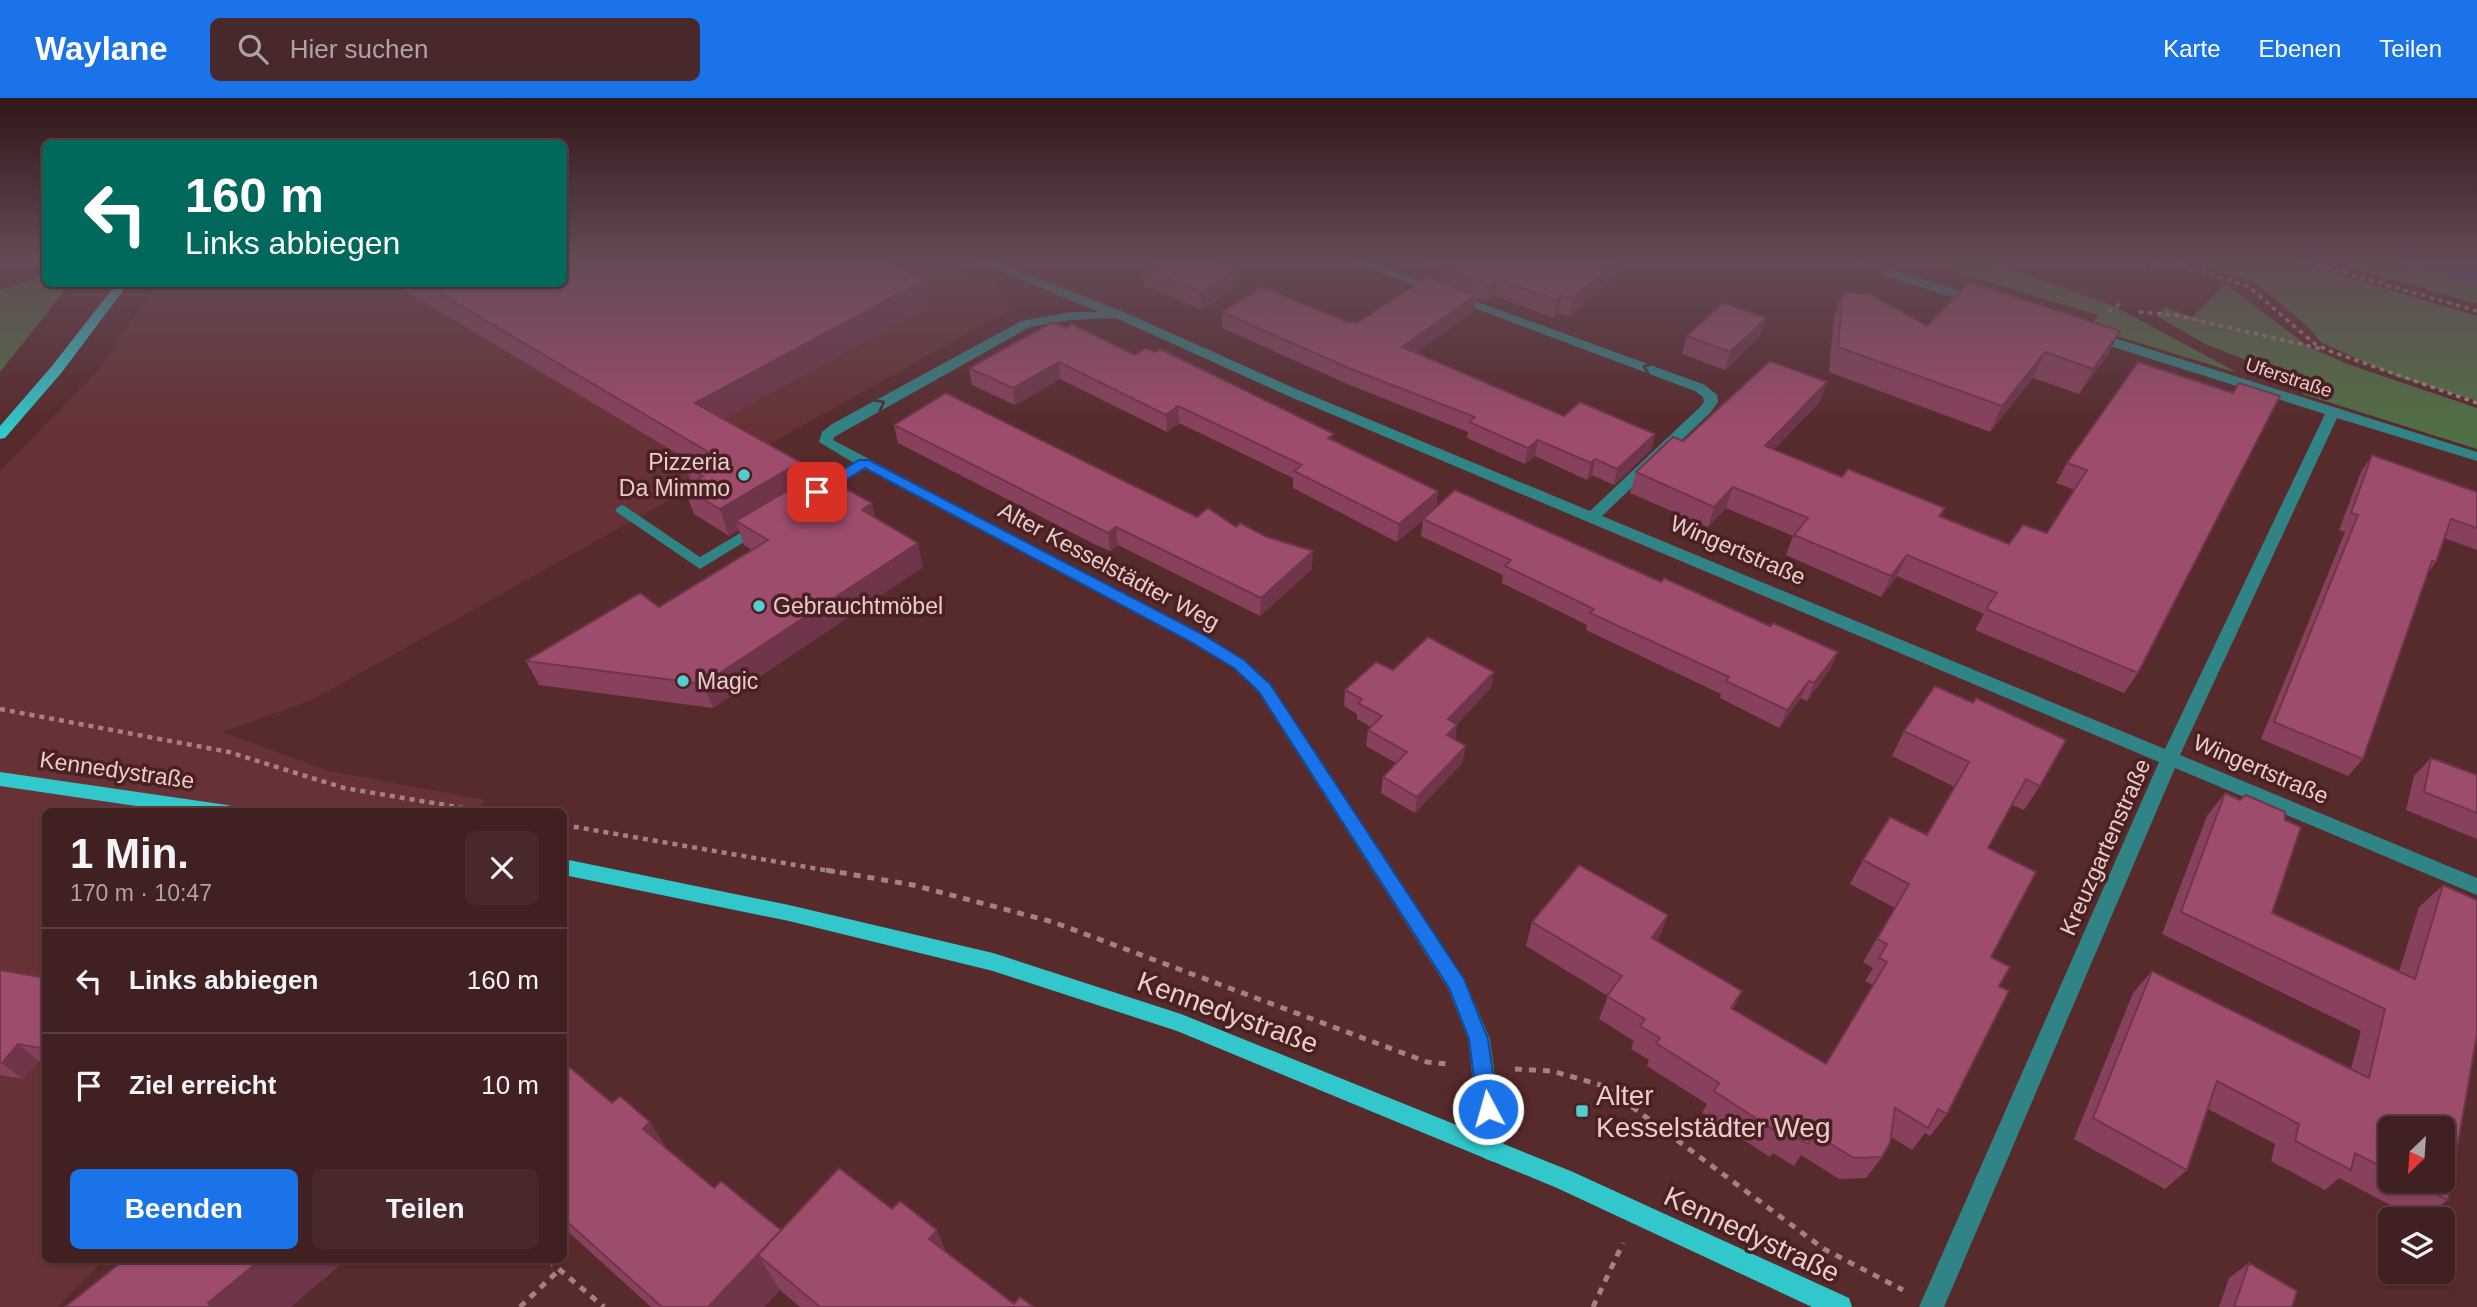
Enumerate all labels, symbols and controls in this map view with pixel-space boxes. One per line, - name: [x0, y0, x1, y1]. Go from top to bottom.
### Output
- search box: [210, 18, 700, 81]
- text: Waylane: [35, 30, 168, 67]
- icon: search: [234, 30, 272, 68]
- text: Hier suchen: [290, 34, 428, 64]
- text: Karte: [2163, 35, 2221, 62]
- text: Ebenen: [2259, 35, 2341, 62]
- text: Teilen: [2379, 35, 2442, 62]
- icon: left: [70, 168, 161, 259]
- text: 160 m: [185, 168, 324, 222]
- text: Links abbiegen: [185, 225, 400, 261]
- street label: Uferstraße: [2243, 354, 2335, 401]
- one-way arrow: [1642, 363, 1654, 377]
- one-way arrow: [873, 399, 885, 412]
- place label: Pizzeria Da Mimmo: [619, 449, 730, 501]
- pin: [787, 462, 847, 522]
- marker: Pizzeria Da Mimmo: [736, 467, 752, 483]
- icon: arrive: [798, 473, 836, 511]
- street label: Alter Kesselstädter Weg: [994, 497, 1224, 635]
- street label: Wingertstraße: [1666, 510, 1810, 590]
- place label: Gebrauchtmöbel: [773, 593, 943, 619]
- marker: Gebrauchtmöbel: [751, 598, 767, 614]
- place label: Magic: [697, 668, 758, 694]
- marker: Magic: [675, 673, 691, 689]
- street label: Wingertstraße: [2189, 729, 2333, 809]
- street label: Kennedystraße: [38, 746, 196, 794]
- street label: Kreuzgartenstraße: [2054, 755, 2156, 939]
- text: 1 Min.: [70, 830, 189, 877]
- button: close: [465, 831, 539, 905]
- text: 170 m · 10:47: [70, 880, 212, 906]
- icon: left: [70, 962, 108, 1000]
- text: Links abbiegen: [129, 965, 318, 995]
- text: 160 m: [467, 965, 539, 995]
- street label: Kennedystraße: [1133, 965, 1322, 1060]
- icon: arrive: [70, 1067, 108, 1105]
- text: Ziel erreicht: [129, 1070, 276, 1100]
- text: 10 m: [481, 1070, 539, 1100]
- position arrow: [1451, 1072, 1525, 1146]
- place label: Alter Kesselstädter Weg: [1596, 1080, 1831, 1143]
- marker: Alter Kesselstädter Weg: [1574, 1103, 1590, 1119]
- north arrow: [2378, 1116, 2455, 1194]
- map controls: [2378, 1116, 2455, 1284]
- button: Beenden: [70, 1169, 298, 1249]
- button: Teilen: [312, 1169, 539, 1249]
- street label: Kennedystraße: [1659, 1180, 1844, 1289]
- button: layers: [2378, 1207, 2455, 1284]

